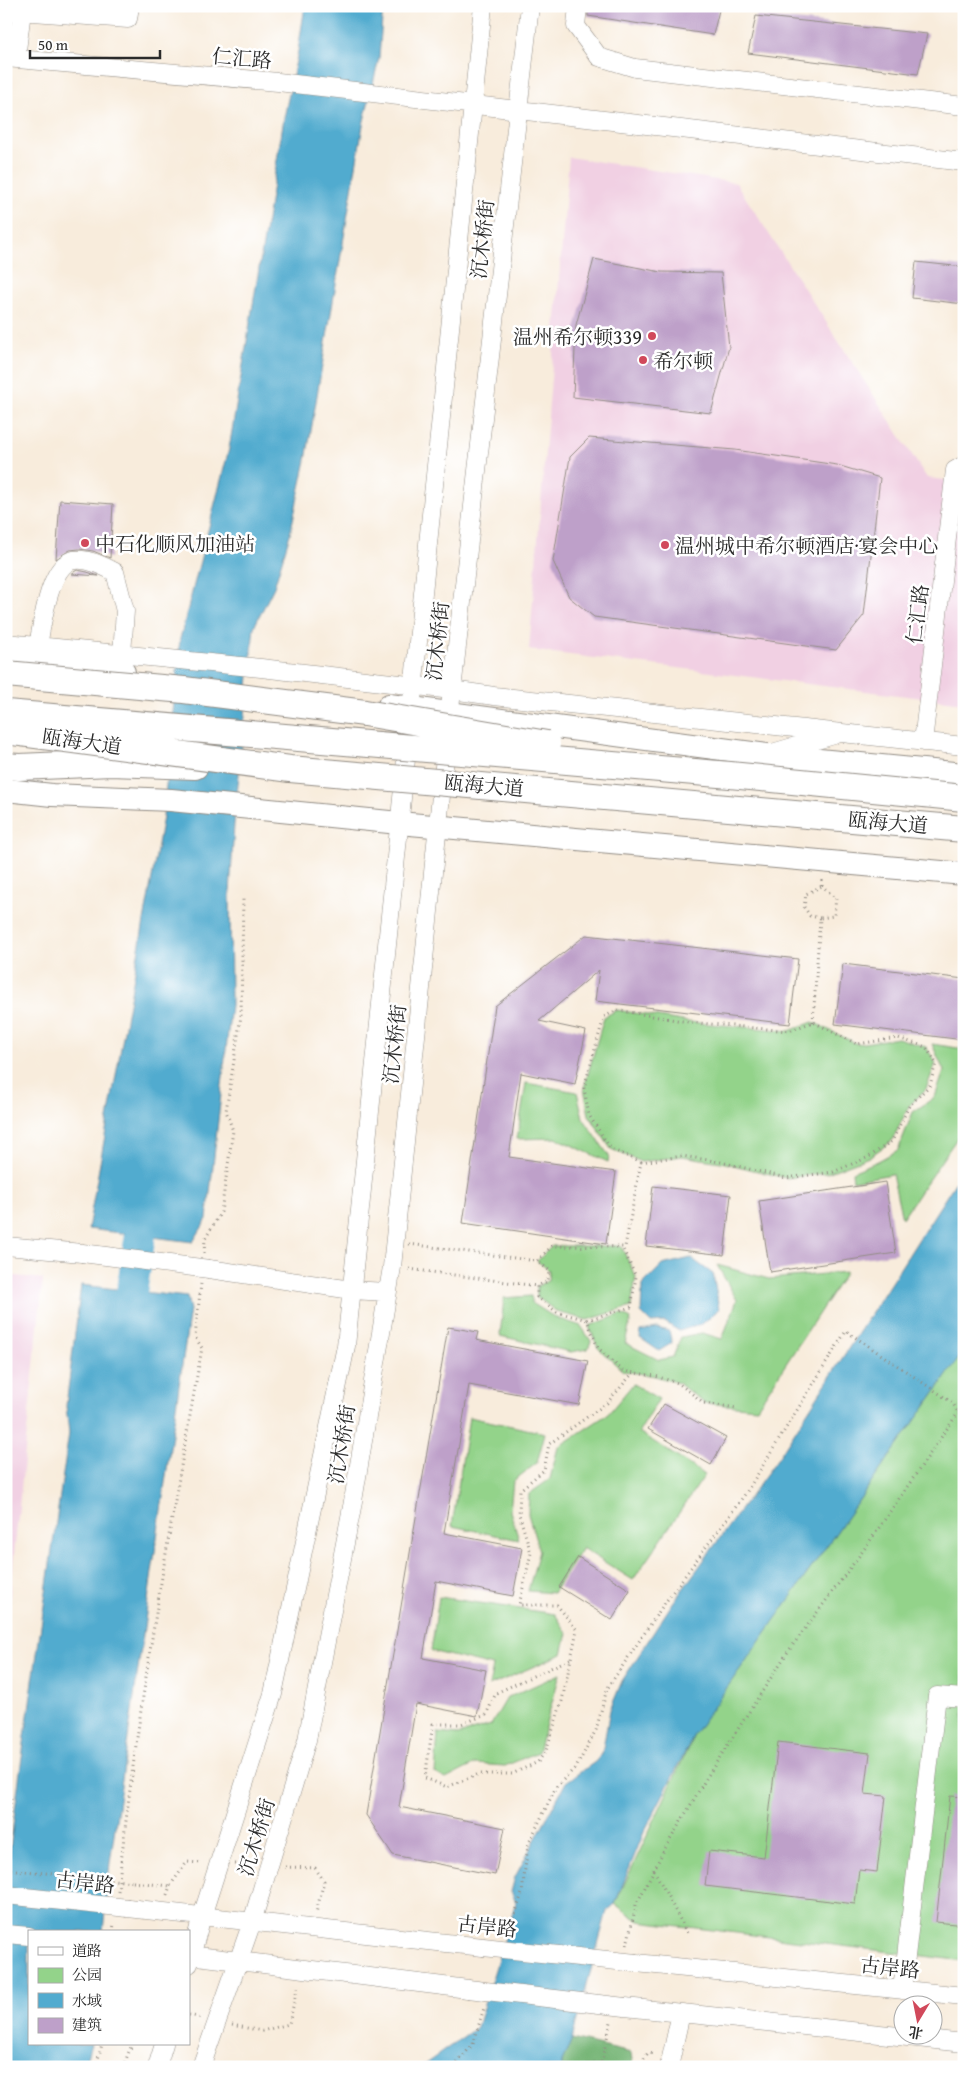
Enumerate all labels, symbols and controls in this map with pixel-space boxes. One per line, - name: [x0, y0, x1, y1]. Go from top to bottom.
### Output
- scale bar: [30, 28, 160, 60]
- text: 50 m: [38, 34, 69, 55]
- street label: 仁汇路: [211, 41, 273, 75]
- street label: 沉木桥街: [463, 198, 501, 280]
- place label: 温州希尔顿339: [513, 322, 642, 351]
- marker: 温州希尔顿339: [646, 330, 658, 342]
- place label: 希尔顿: [653, 346, 713, 375]
- marker: 希尔顿: [637, 354, 649, 366]
- place label: 中石化顺风加油站: [95, 529, 255, 558]
- place label: 温州城中希尔顿酒店·宴会中心: [675, 531, 938, 560]
- marker: 中石化顺风加油站: [79, 537, 91, 549]
- marker: 温州城中希尔顿酒店·宴会中心: [659, 539, 671, 551]
- street label: 仁汇路: [899, 582, 935, 646]
- street label: 沉木桥街: [418, 600, 456, 682]
- street label: 瓯海大道: [40, 721, 124, 761]
- street label: 瓯海大道: [443, 767, 525, 803]
- street label: 瓯海大道: [847, 804, 929, 840]
- street label: 沉木桥街: [375, 1003, 413, 1085]
- street label: 沉木桥街: [320, 1402, 362, 1486]
- street label: 沉木桥街: [230, 1795, 282, 1879]
- street label: 古岸路: [54, 1864, 116, 1900]
- street label: 古岸路: [456, 1908, 518, 1944]
- legend: [28, 1930, 190, 2046]
- text: 道路: [72, 1940, 102, 1961]
- street label: 古岸路: [859, 1949, 921, 1985]
- text: 公园: [72, 1964, 102, 1985]
- text: 水域: [72, 1990, 102, 2011]
- north arrow: [892, 1996, 942, 2046]
- text: 建筑: [72, 2014, 102, 2035]
- text: 北: [907, 2022, 924, 2044]

